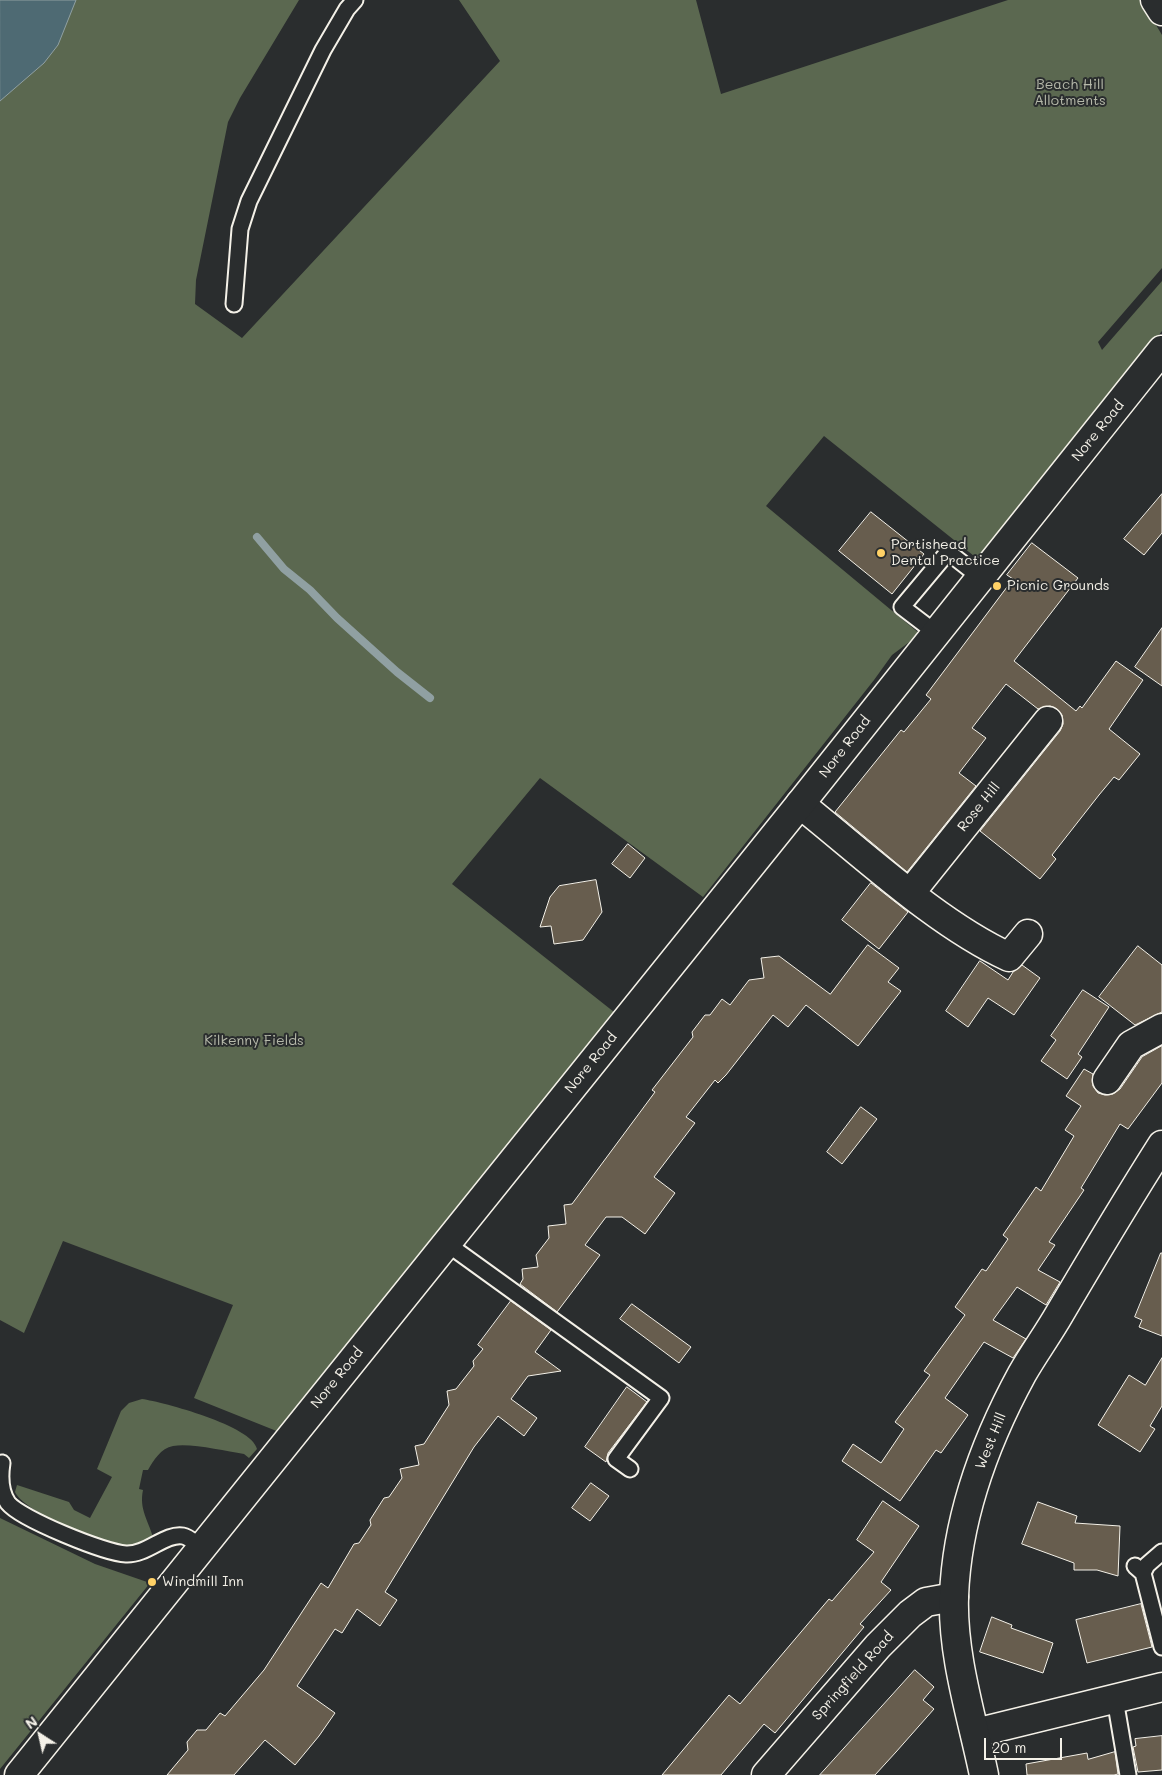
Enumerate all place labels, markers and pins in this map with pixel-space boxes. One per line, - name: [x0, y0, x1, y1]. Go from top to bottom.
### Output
- place label: Portishead Dental Practice: [891, 537, 1000, 570]
- marker: Portishead Dental Practice: [875, 547, 887, 559]
- place label: Picnic Grounds: [1007, 578, 1110, 594]
- marker: Picnic Grounds: [991, 580, 1003, 592]
- place label: Windmill Inn: [162, 1574, 244, 1590]
- marker: Windmill Inn: [146, 1576, 158, 1588]

